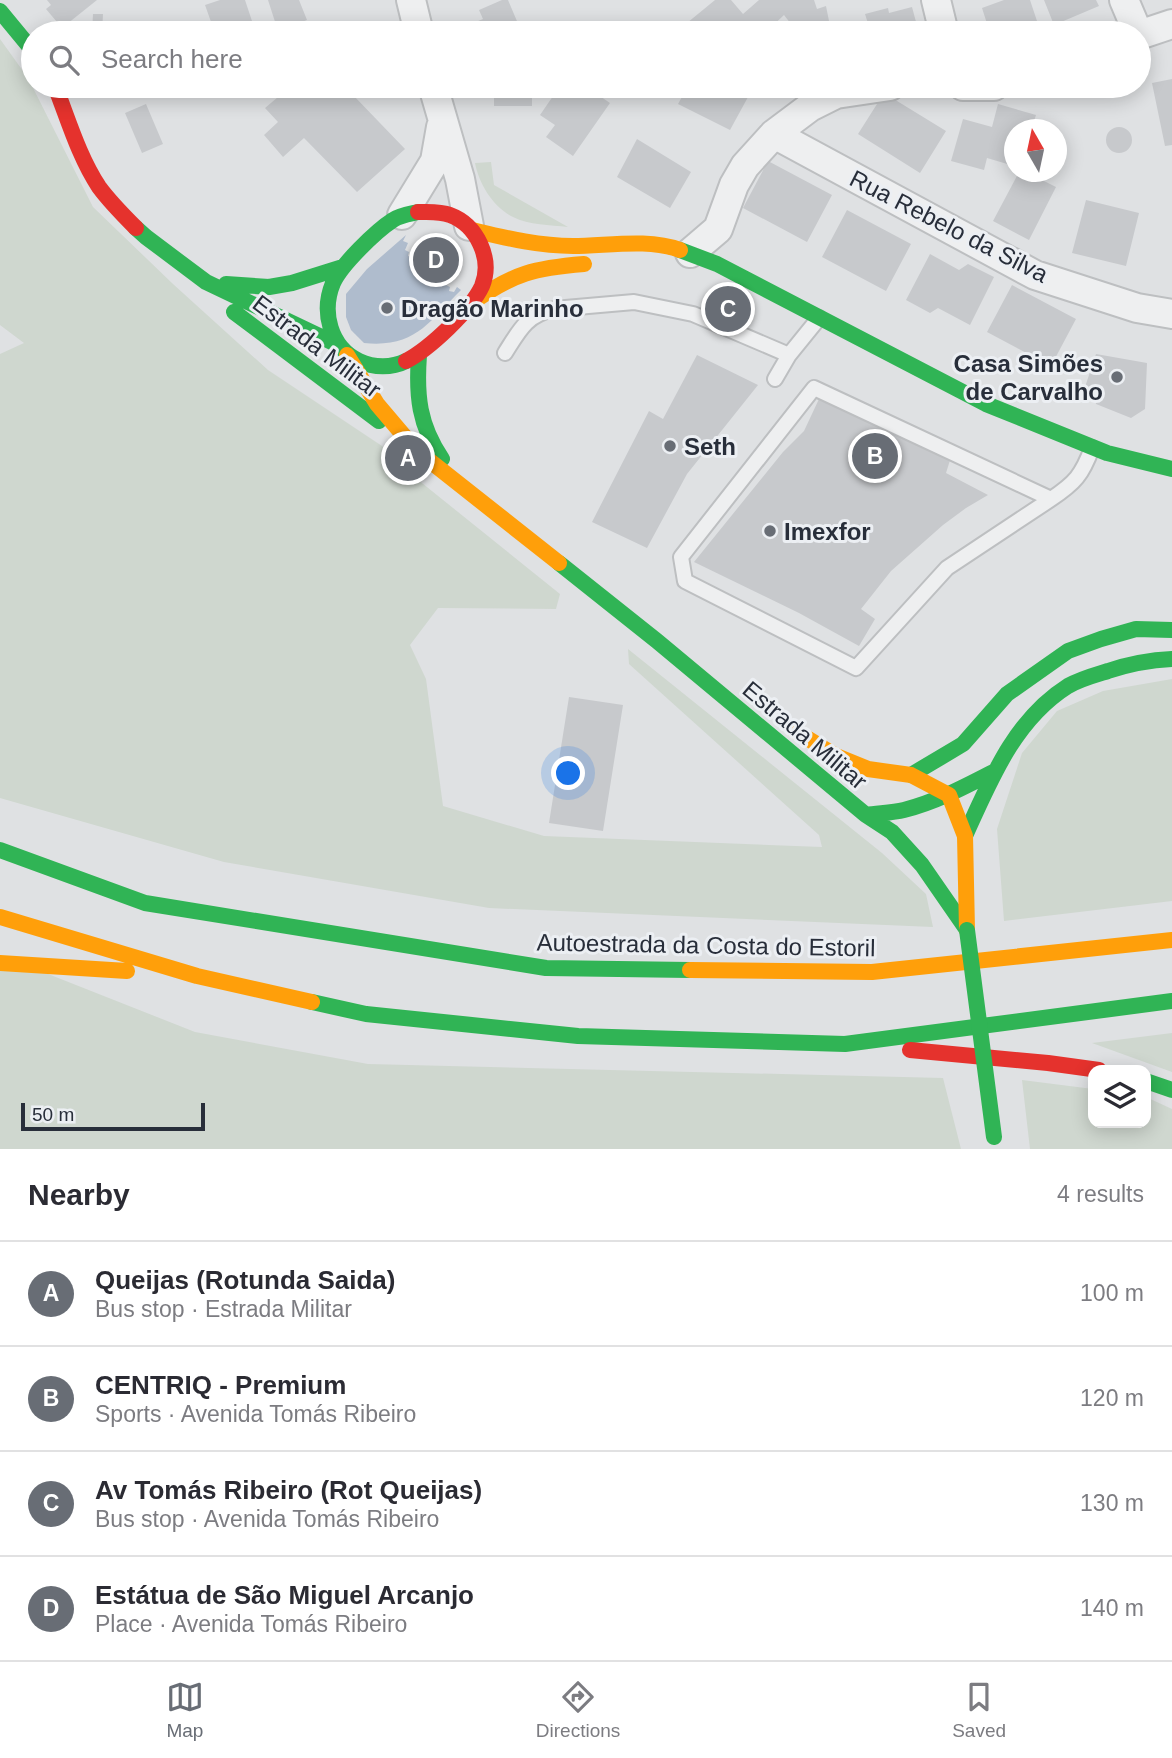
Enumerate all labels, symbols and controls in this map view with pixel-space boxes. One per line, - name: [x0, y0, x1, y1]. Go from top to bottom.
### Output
- search box: [21, 21, 1151, 98]
- icon: search: [45, 41, 83, 79]
- text: Search here: [101, 44, 243, 74]
- north arrow: [1004, 119, 1067, 182]
- street label: Rua Rebelo da Silva: [845, 164, 1053, 288]
- pin: D: [413, 234, 459, 286]
- pin: C: [705, 283, 751, 335]
- street label: Estrada Militar: [248, 289, 386, 403]
- place label: Dragão Marinho: [401, 295, 584, 322]
- marker: Dragão Marinho: [379, 300, 395, 316]
- place label: Casa Simões de Carvalho: [954, 350, 1103, 405]
- marker: Casa Simões de Carvalho: [1109, 369, 1125, 385]
- pin: B: [852, 430, 898, 482]
- pin: A: [385, 432, 431, 484]
- place label: Seth: [684, 433, 736, 460]
- marker: Seth: [662, 438, 678, 454]
- place label: Imexfor: [784, 518, 871, 545]
- marker: Imexfor: [762, 523, 778, 539]
- street label: Estrada Militar: [738, 675, 872, 795]
- your location: [551, 756, 585, 790]
- street label: Autoestrada da Costa do Estoril: [536, 929, 876, 961]
- map controls: [1088, 1065, 1151, 1128]
- button: layers: [1088, 1065, 1151, 1128]
- scale bar: [21, 1100, 205, 1132]
- text: 50 m: [32, 1104, 74, 1125]
- text: Nearby: [28, 1178, 130, 1211]
- text: 4 results: [1057, 1181, 1144, 1207]
- text: Queijas (Rotunda Saida): [95, 1265, 396, 1295]
- text: A: [43, 1280, 59, 1306]
- text: 100 m: [1080, 1280, 1144, 1306]
- text: Bus stop · Estrada Militar: [95, 1296, 352, 1322]
- text: CENTRIQ - Premium: [95, 1370, 346, 1400]
- text: B: [43, 1385, 59, 1411]
- text: 120 m: [1080, 1385, 1144, 1411]
- text: Sports · Avenida Tomás Ribeiro: [95, 1401, 416, 1427]
- text: Av Tomás Ribeiro (Rot Queijas): [95, 1475, 482, 1505]
- text: C: [43, 1490, 59, 1516]
- text: 130 m: [1080, 1490, 1144, 1516]
- text: Bus stop · Avenida Tomás Ribeiro: [95, 1506, 439, 1532]
- text: Estátua de São Miguel Arcanjo: [95, 1580, 474, 1610]
- text: D: [43, 1595, 59, 1621]
- text: 140 m: [1080, 1595, 1144, 1621]
- text: Place · Avenida Tomás Ribeiro: [95, 1611, 407, 1637]
- tab: Map: [166, 1678, 204, 1742]
- tab: Directions: [536, 1678, 620, 1742]
- tab: Saved: [952, 1678, 1006, 1742]

